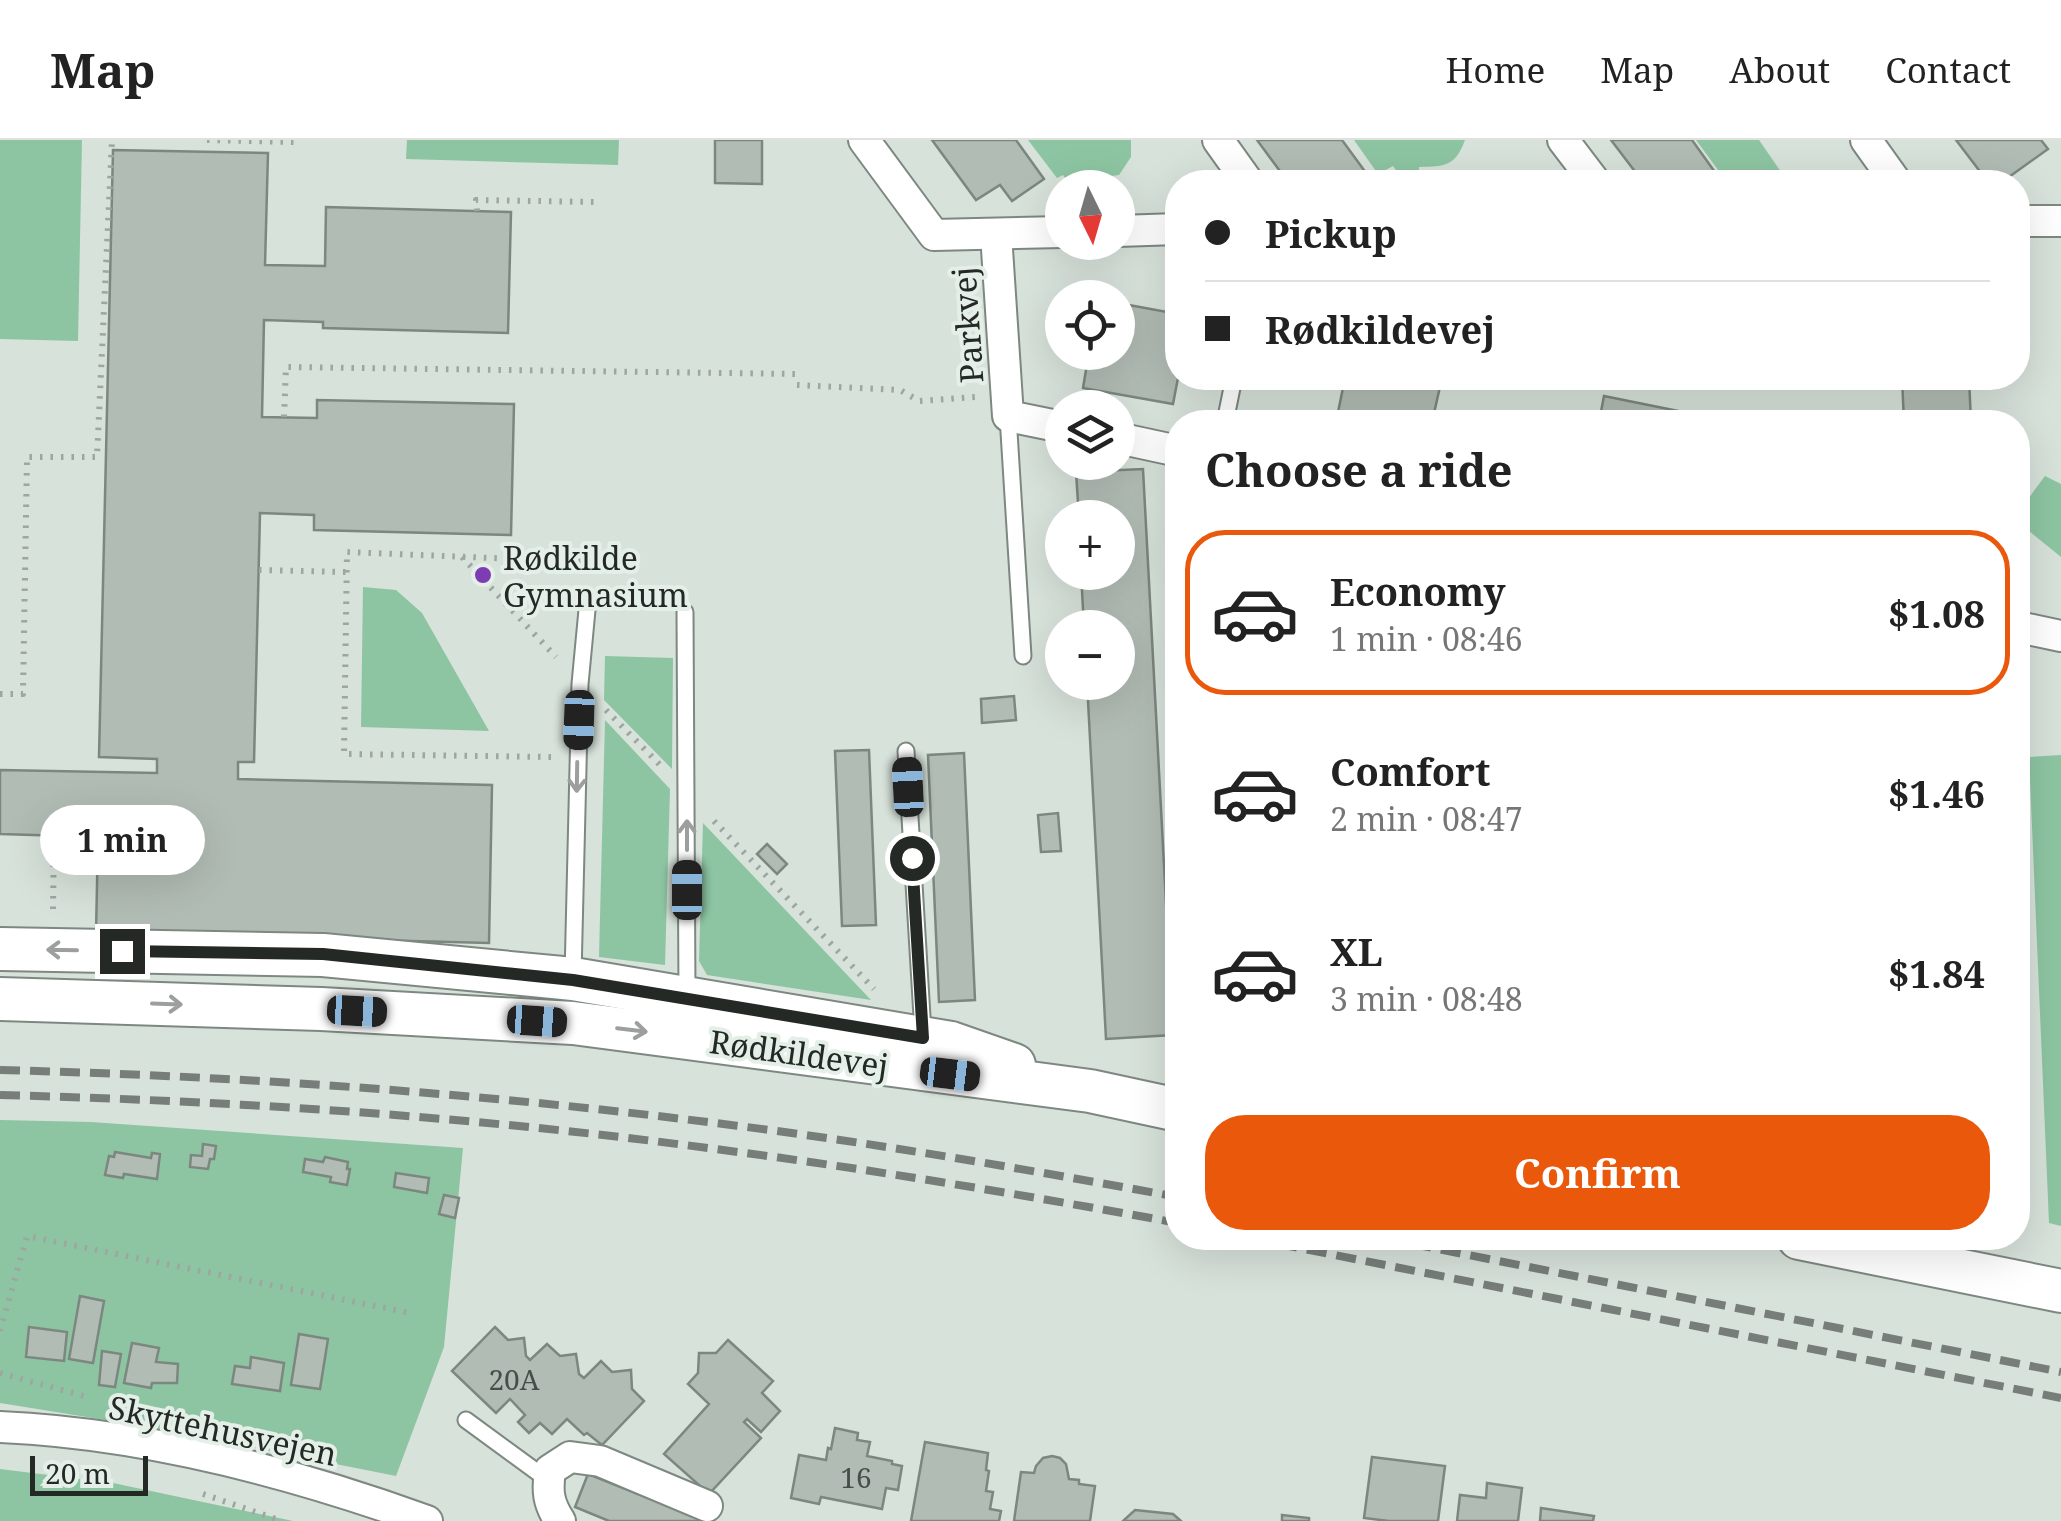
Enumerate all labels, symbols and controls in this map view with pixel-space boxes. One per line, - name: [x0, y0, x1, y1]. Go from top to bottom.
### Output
- text: Map: [50, 37, 155, 102]
- text: Home: [1445, 46, 1545, 93]
- text: Map: [1600, 46, 1674, 93]
- text: About: [1729, 46, 1830, 93]
- text: Contact: [1885, 46, 2011, 93]
- north arrow: [1045, 170, 1135, 260]
- map controls: [1045, 170, 1135, 700]
- text: Pickup: [1265, 207, 1397, 259]
- street label: Parkvej: [941, 265, 993, 385]
- button: locate: [1045, 280, 1135, 370]
- text: Rødkildevej: [1265, 303, 1495, 355]
- button: layers: [1045, 390, 1135, 480]
- text: Choose a ride: [1205, 439, 1513, 500]
- button: +: [1045, 500, 1135, 590]
- place label: Rødkilde Gymnasium: [503, 536, 688, 616]
- marker: Rødkilde Gymnasium: [472, 564, 494, 586]
- text: Economy: [1330, 565, 1506, 617]
- icon: car: [1210, 568, 1300, 658]
- text: $1.08: [1888, 587, 1985, 639]
- button: −: [1045, 610, 1135, 700]
- text: 1 min · 08:46: [1330, 617, 1523, 660]
- car: [563, 689, 595, 751]
- text: Comfort: [1330, 745, 1490, 797]
- icon: car: [1210, 748, 1300, 838]
- car: [891, 756, 925, 818]
- one-way arrow: [568, 760, 586, 793]
- text: $1.46: [1888, 767, 1985, 819]
- text: 2 min · 08:47: [1330, 797, 1523, 840]
- callout: 1 min: [39, 806, 204, 876]
- text: 1 min: [77, 818, 168, 861]
- one-way arrow: [678, 819, 696, 852]
- route start: [890, 836, 935, 881]
- car: [672, 860, 702, 920]
- text: XL: [1330, 925, 1383, 977]
- icon: car: [1210, 928, 1300, 1018]
- route end: [100, 929, 145, 974]
- one-way arrow: [46, 940, 78, 960]
- text: $1.84: [1888, 947, 1985, 999]
- text: 3 min · 08:48: [1330, 977, 1523, 1020]
- car: [326, 994, 388, 1028]
- one-way arrow: [151, 995, 183, 1014]
- car: [506, 1004, 568, 1038]
- street label: Rødkildevej: [707, 1019, 891, 1087]
- one-way arrow: [615, 1022, 647, 1040]
- car: [918, 1055, 982, 1093]
- button: Confirm: [1205, 1115, 1990, 1230]
- house number: 20A: [488, 1360, 540, 1398]
- street label: Skyttehusvejen: [105, 1385, 341, 1475]
- scale bar: [30, 1451, 148, 1496]
- text: 20 m: [45, 1454, 110, 1492]
- house number: 16: [840, 1458, 872, 1496]

